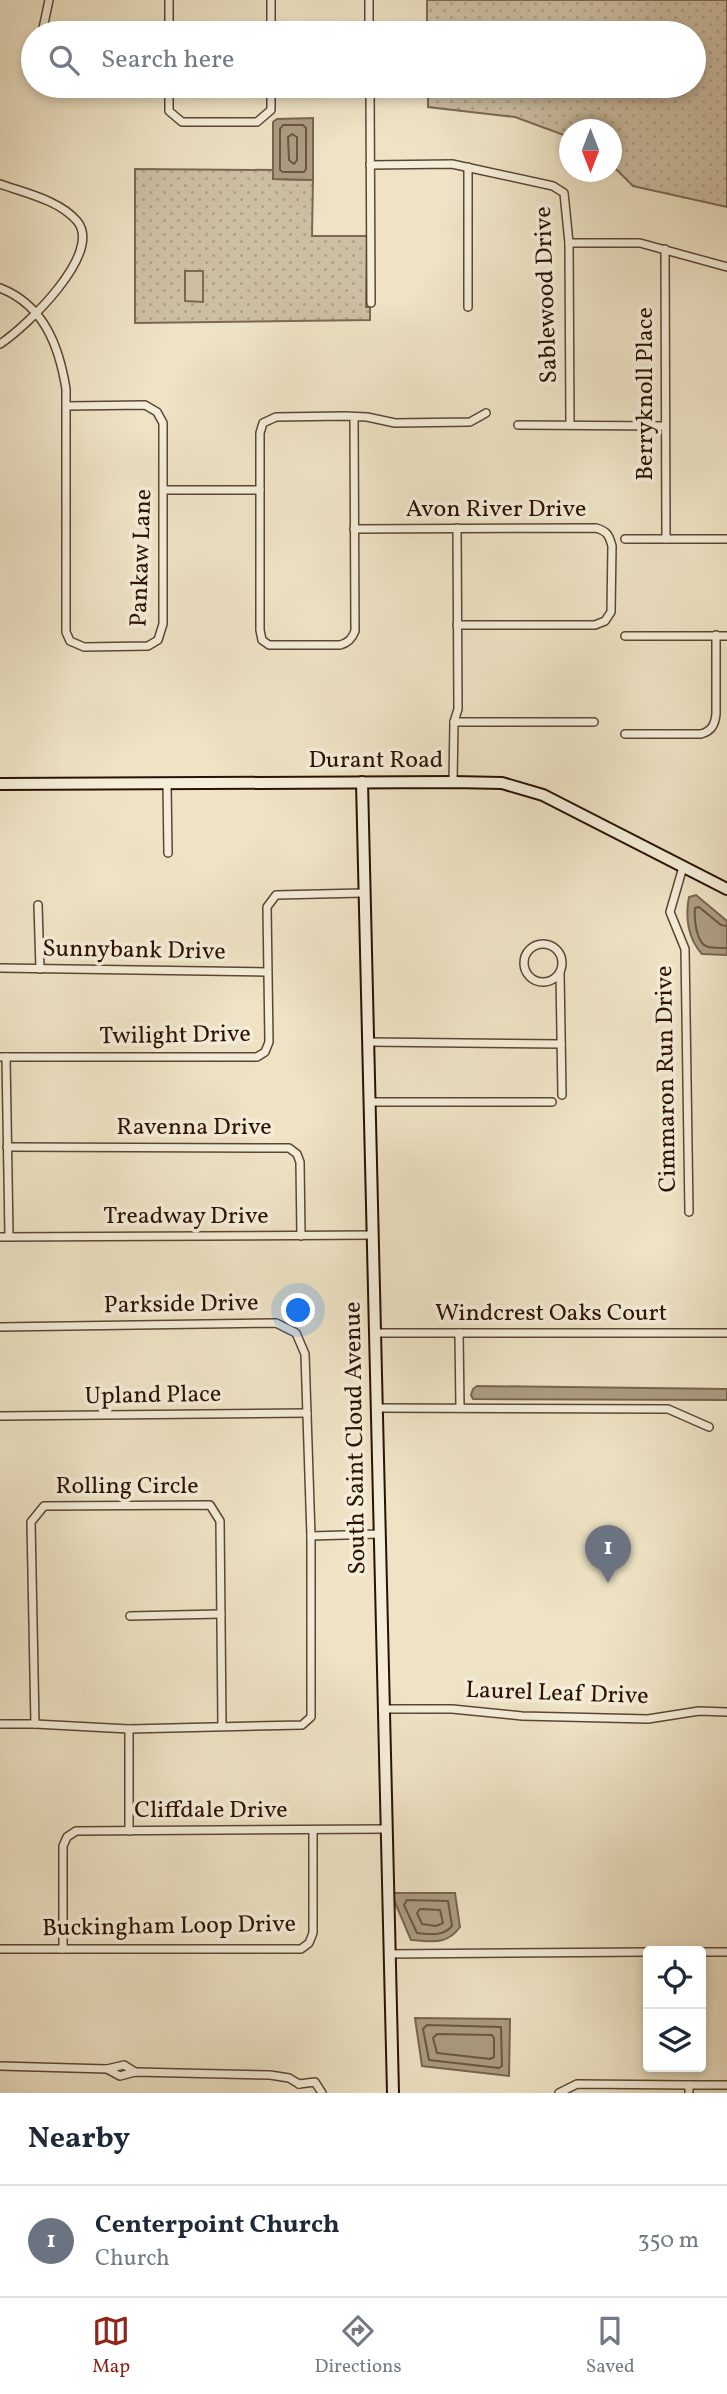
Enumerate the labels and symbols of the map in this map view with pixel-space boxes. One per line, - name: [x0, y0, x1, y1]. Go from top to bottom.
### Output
- north arrow: [559, 119, 622, 182]
- street label: Sablewood Drive: [527, 206, 567, 384]
- street label: Berryknoll Place: [629, 307, 663, 481]
- street label: Pankaw Lane: [123, 488, 161, 628]
- street label: Avon River Drive: [406, 493, 586, 527]
- street label: Durant Road: [309, 744, 443, 778]
- street label: Sunnybank Drive: [42, 932, 226, 970]
- street label: Cimmaron Run Drive: [648, 965, 686, 1193]
- street label: Twilight Drive: [99, 1018, 251, 1054]
- street label: Ravenna Drive: [116, 1111, 272, 1145]
- street label: Treadway Drive: [103, 1200, 269, 1234]
- street label: Parkside Drive: [103, 1287, 259, 1323]
- your location: [281, 1293, 315, 1327]
- street label: Windcrest Oaks Court: [435, 1297, 667, 1331]
- street label: South Saint Cloud Avenue: [337, 1301, 375, 1575]
- street label: Upland Place: [84, 1378, 222, 1414]
- street label: Rolling Circle: [55, 1470, 199, 1504]
- pin: 1: [585, 1525, 631, 1583]
- street label: Laurel Leaf Drive: [465, 1674, 649, 1714]
- street label: Cliffdale Drive: [134, 1794, 288, 1828]
- street label: Buckingham Loop Drive: [42, 1908, 296, 1946]

